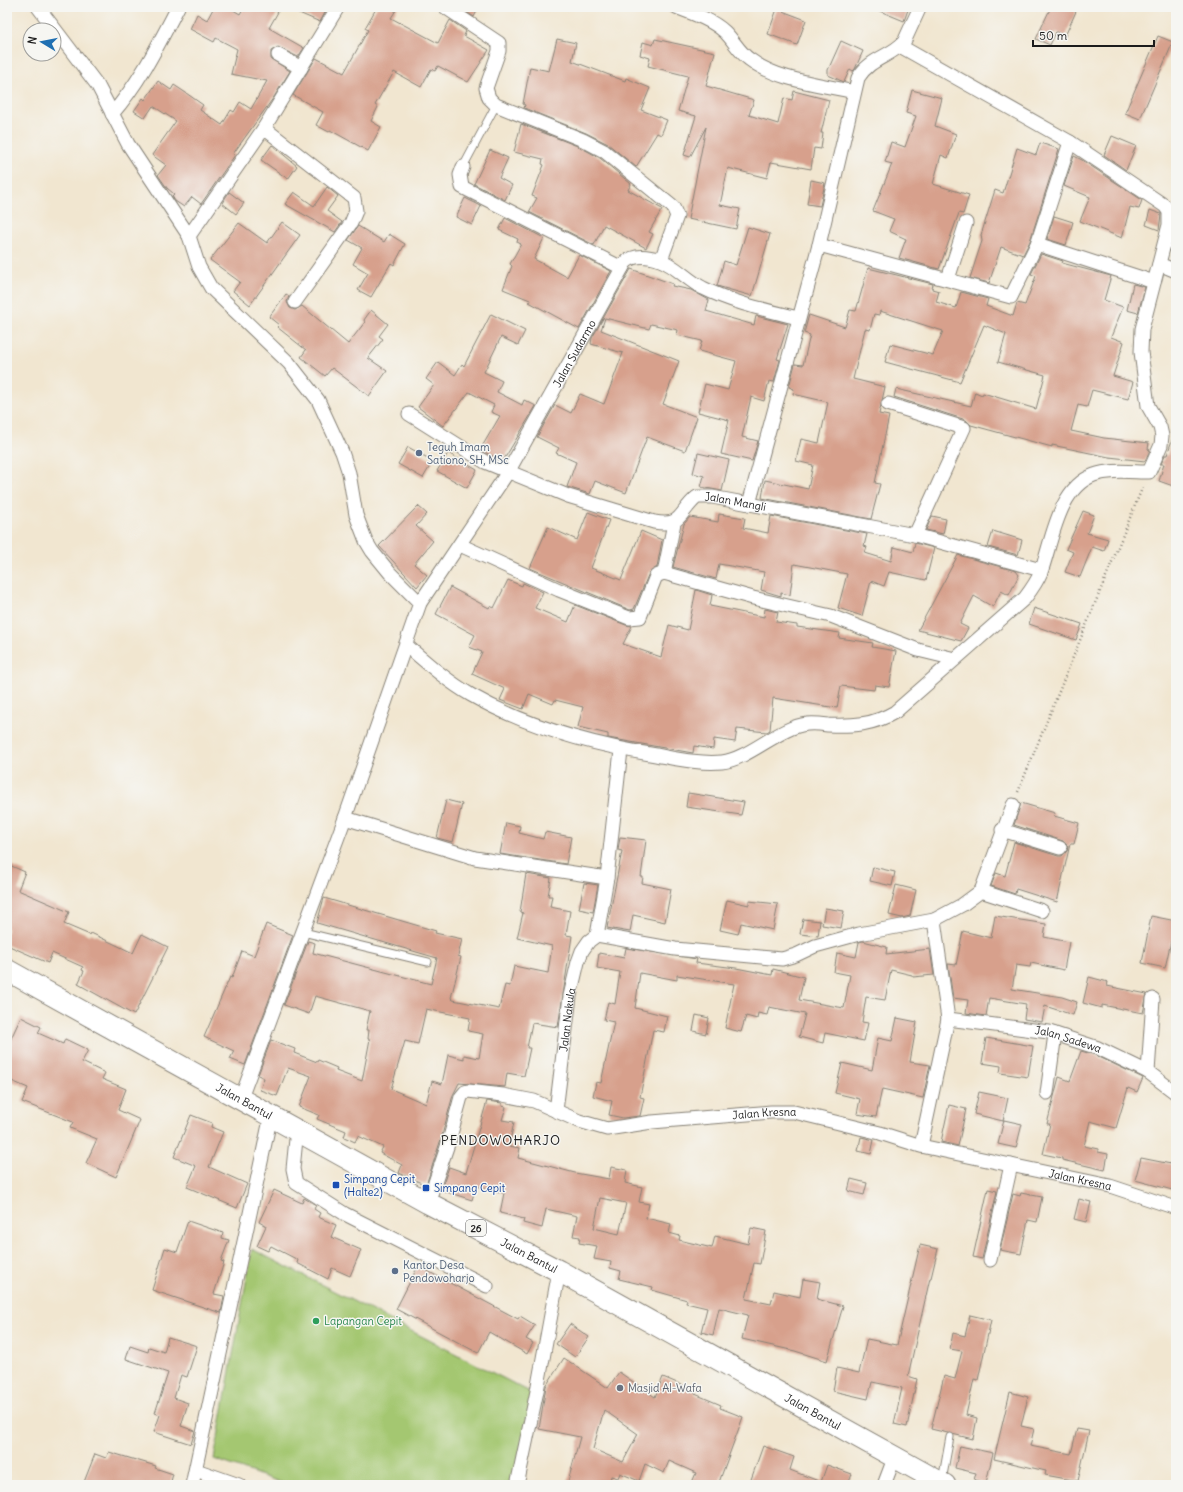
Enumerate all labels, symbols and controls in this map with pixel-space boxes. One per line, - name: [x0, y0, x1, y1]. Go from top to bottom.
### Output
- north arrow: [22, 22, 62, 62]
- scale bar: [1033, 22, 1154, 48]
- text: 50 m: [1039, 28, 1068, 43]
- text: N: [25, 35, 40, 45]
- street label: Jalan Sudarmo: [550, 317, 599, 390]
- place label: Teguh Imam Sationo, SH, MSc: [427, 440, 509, 467]
- marker: Teguh Imam Sationo, SH, MSc: [414, 448, 424, 458]
- street label: Jalan Mangli: [705, 490, 767, 514]
- street label: Jalan Nakula: [556, 986, 579, 1052]
- street label: Jalan Sadewa: [1034, 1023, 1104, 1056]
- street label: Jalan Bantul: [214, 1080, 275, 1122]
- street label: Jalan Kresna: [732, 1105, 796, 1122]
- district label: PENDOWOHARJO: [441, 1132, 561, 1149]
- street label: Jalan Kresna: [1047, 1166, 1113, 1193]
- place label: Simpang Cepit (Halte2): [344, 1172, 416, 1199]
- marker: Simpang Cepit (Halte2): [331, 1180, 341, 1190]
- place label: Simpang Cepit: [434, 1181, 506, 1195]
- marker: Simpang Cepit: [421, 1183, 431, 1193]
- road number: 26: [466, 1220, 486, 1236]
- street label: Jalan Bantul: [498, 1235, 560, 1276]
- place label: Kantor Desa Pendowoharjo: [403, 1258, 475, 1285]
- marker: Kantor Desa Pendowoharjo: [390, 1266, 400, 1276]
- place label: Lapangan Cepit: [324, 1314, 402, 1328]
- marker: Lapangan Cepit: [311, 1316, 321, 1326]
- place label: Masjid Al-Wafa: [628, 1381, 702, 1395]
- marker: Masjid Al-Wafa: [615, 1383, 625, 1393]
- street label: Jalan Bantul: [782, 1391, 843, 1433]

